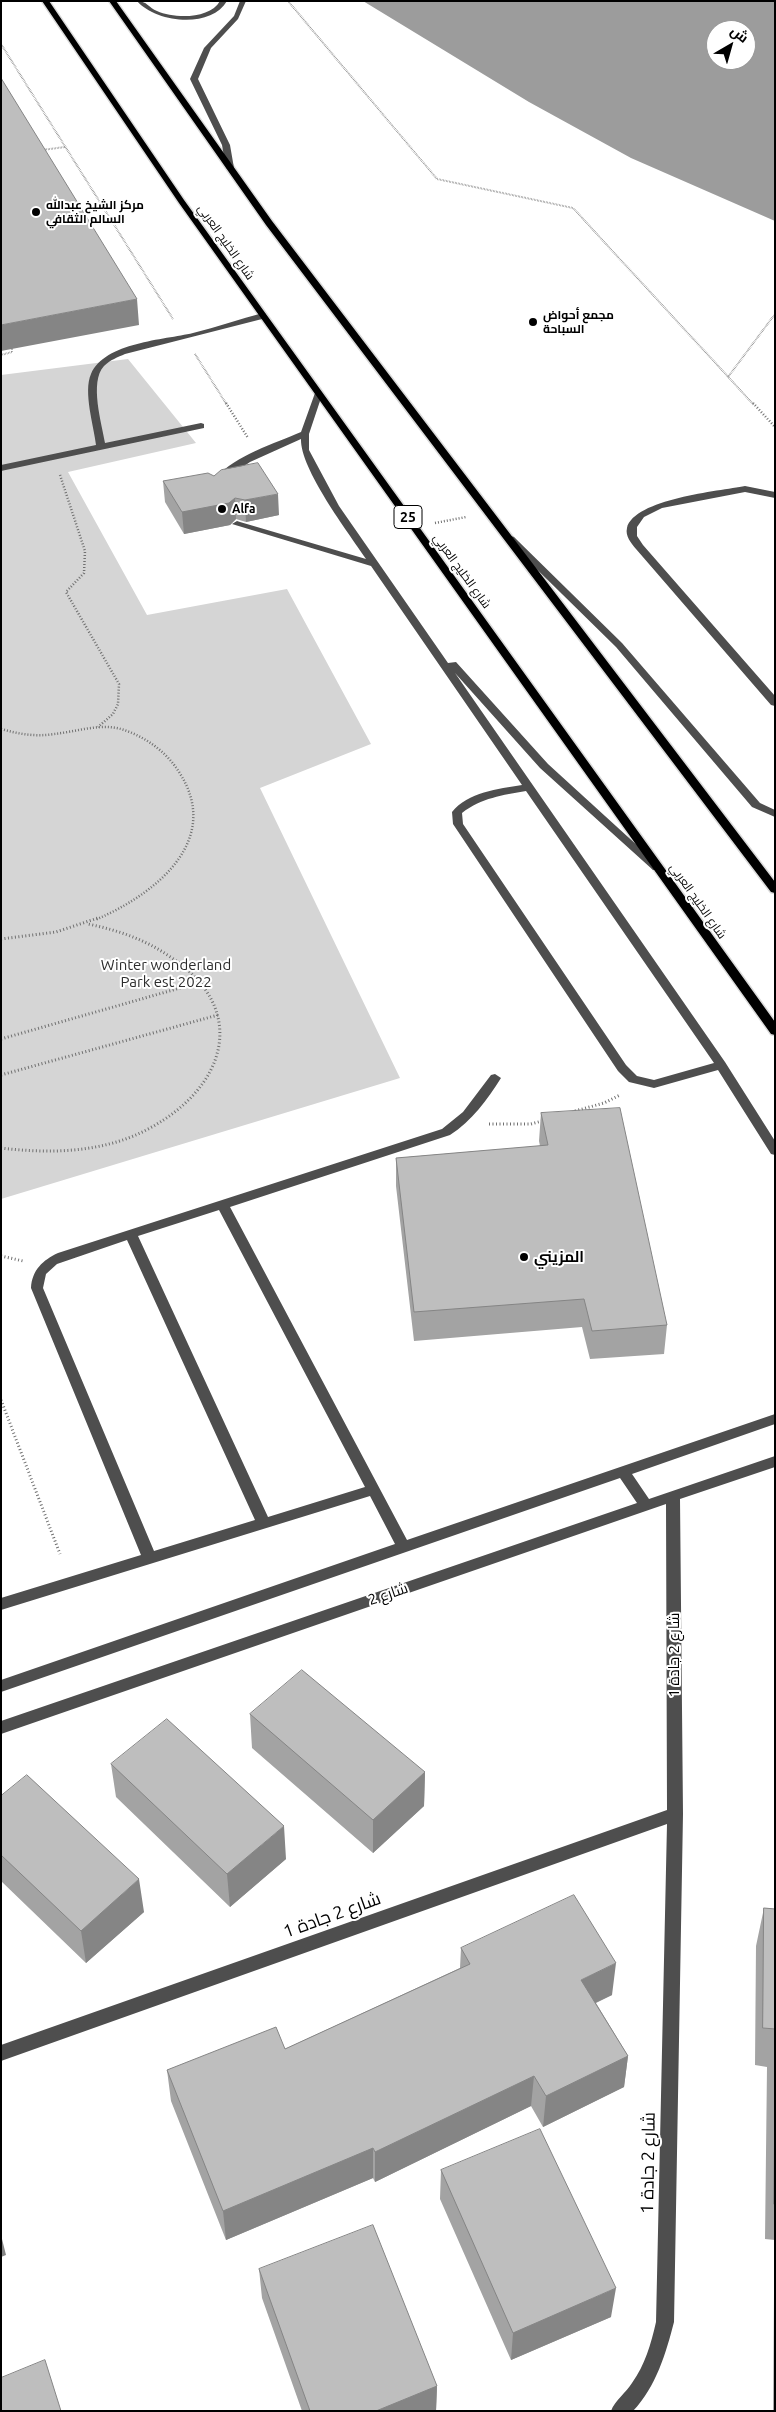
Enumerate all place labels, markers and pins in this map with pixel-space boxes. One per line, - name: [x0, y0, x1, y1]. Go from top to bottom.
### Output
- place label: مركز الشيخ عبدالله السالم الثقافي: [46, 198, 144, 226]
- marker: مركز الشيخ عبدالله السالم الثقافي: [30, 206, 42, 218]
- place label: مجمع أحواض السباحة: [543, 308, 614, 336]
- marker: مجمع أحواض السباحة: [527, 316, 539, 328]
- place label: Alfa: [232, 502, 255, 516]
- marker: Alfa: [216, 503, 228, 515]
- place label: المزيني: [534, 1248, 584, 1266]
- marker: المزيني: [518, 1251, 530, 1263]

